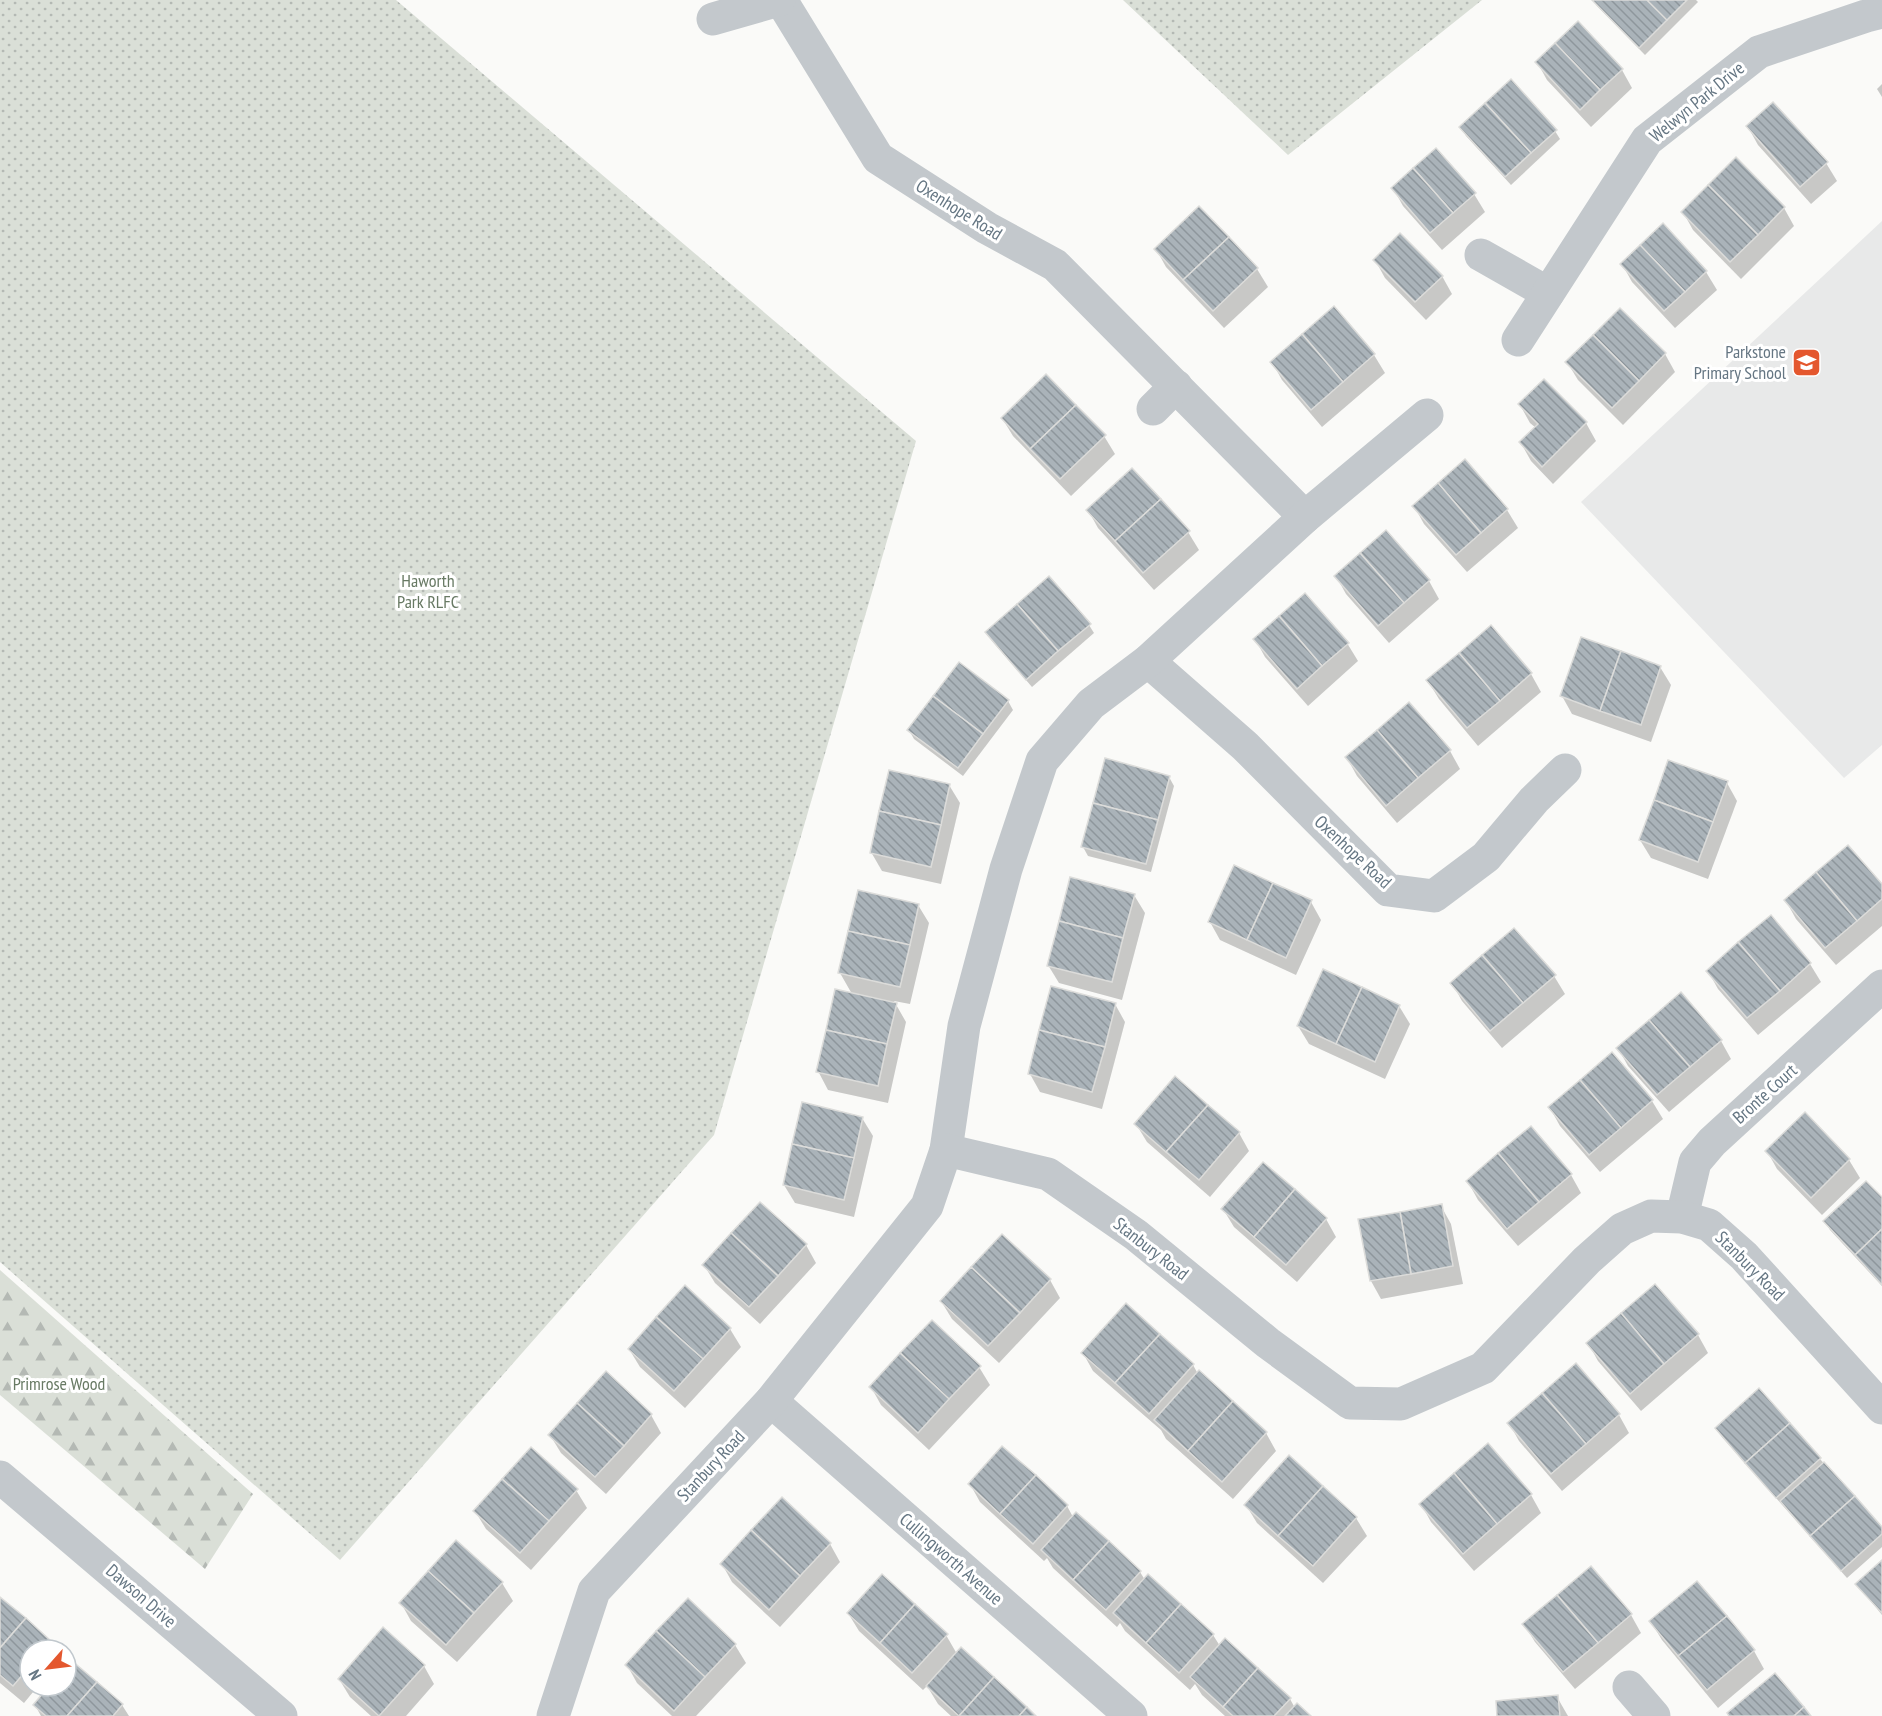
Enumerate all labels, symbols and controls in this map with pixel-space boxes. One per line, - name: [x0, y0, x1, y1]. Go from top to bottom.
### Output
- street label: Welwyn Park Drive: [1645, 56, 1749, 147]
- street label: Oxenhope Road: [912, 174, 1007, 245]
- place label: Parkstone Primary School: [1694, 340, 1787, 384]
- school or university icon: Parkstone Primary School: [1791, 346, 1823, 378]
- park label: Haworth Park RLFC: [397, 569, 459, 613]
- street label: Oxenhope Road: [1310, 810, 1397, 893]
- street label: Bronte Court: [1728, 1059, 1802, 1129]
- street label: Stanbury Road: [1109, 1212, 1193, 1285]
- street label: Stanbury Road: [1711, 1226, 1790, 1305]
- park label: Primrose Wood: [13, 1372, 105, 1395]
- street label: Stanbury Road: [672, 1425, 749, 1506]
- street label: Cullingworth Avenue: [895, 1508, 1008, 1610]
- street label: Dawson Drive: [101, 1559, 181, 1632]
- north arrow: [18, 1638, 78, 1698]
- text: N: [24, 1667, 46, 1684]

